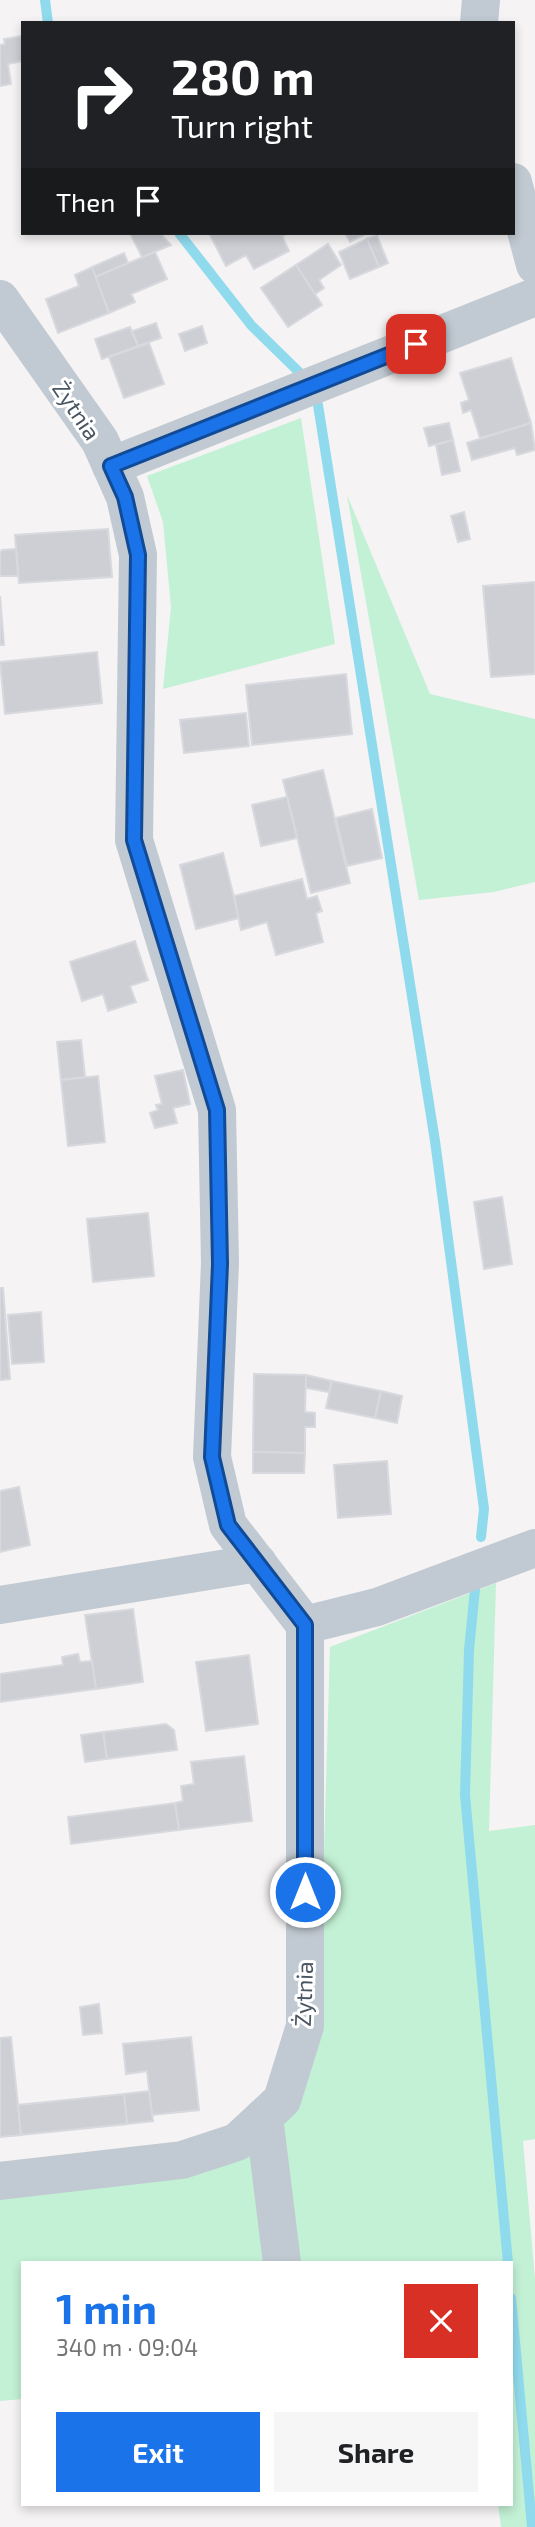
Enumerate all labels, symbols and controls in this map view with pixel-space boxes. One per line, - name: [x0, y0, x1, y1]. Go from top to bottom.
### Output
- text: 280 m: [171, 46, 315, 105]
- icon: right: [56, 49, 147, 140]
- text: Turn right: [171, 106, 313, 144]
- icon: arrive: [129, 182, 167, 220]
- text: Then: [56, 186, 115, 217]
- pin: [386, 314, 446, 374]
- icon: arrive: [397, 325, 435, 363]
- street label: Żytnia: [47, 375, 107, 445]
- position arrow: [268, 1855, 342, 1929]
- street label: Żytnia: [288, 1961, 318, 2027]
- text: 1 min: [56, 2282, 157, 2332]
- button: close: [404, 2284, 478, 2358]
- text: 340 m · 09:04: [56, 2333, 198, 2361]
- button: Exit: [56, 2412, 260, 2492]
- button: Share: [274, 2412, 478, 2492]

